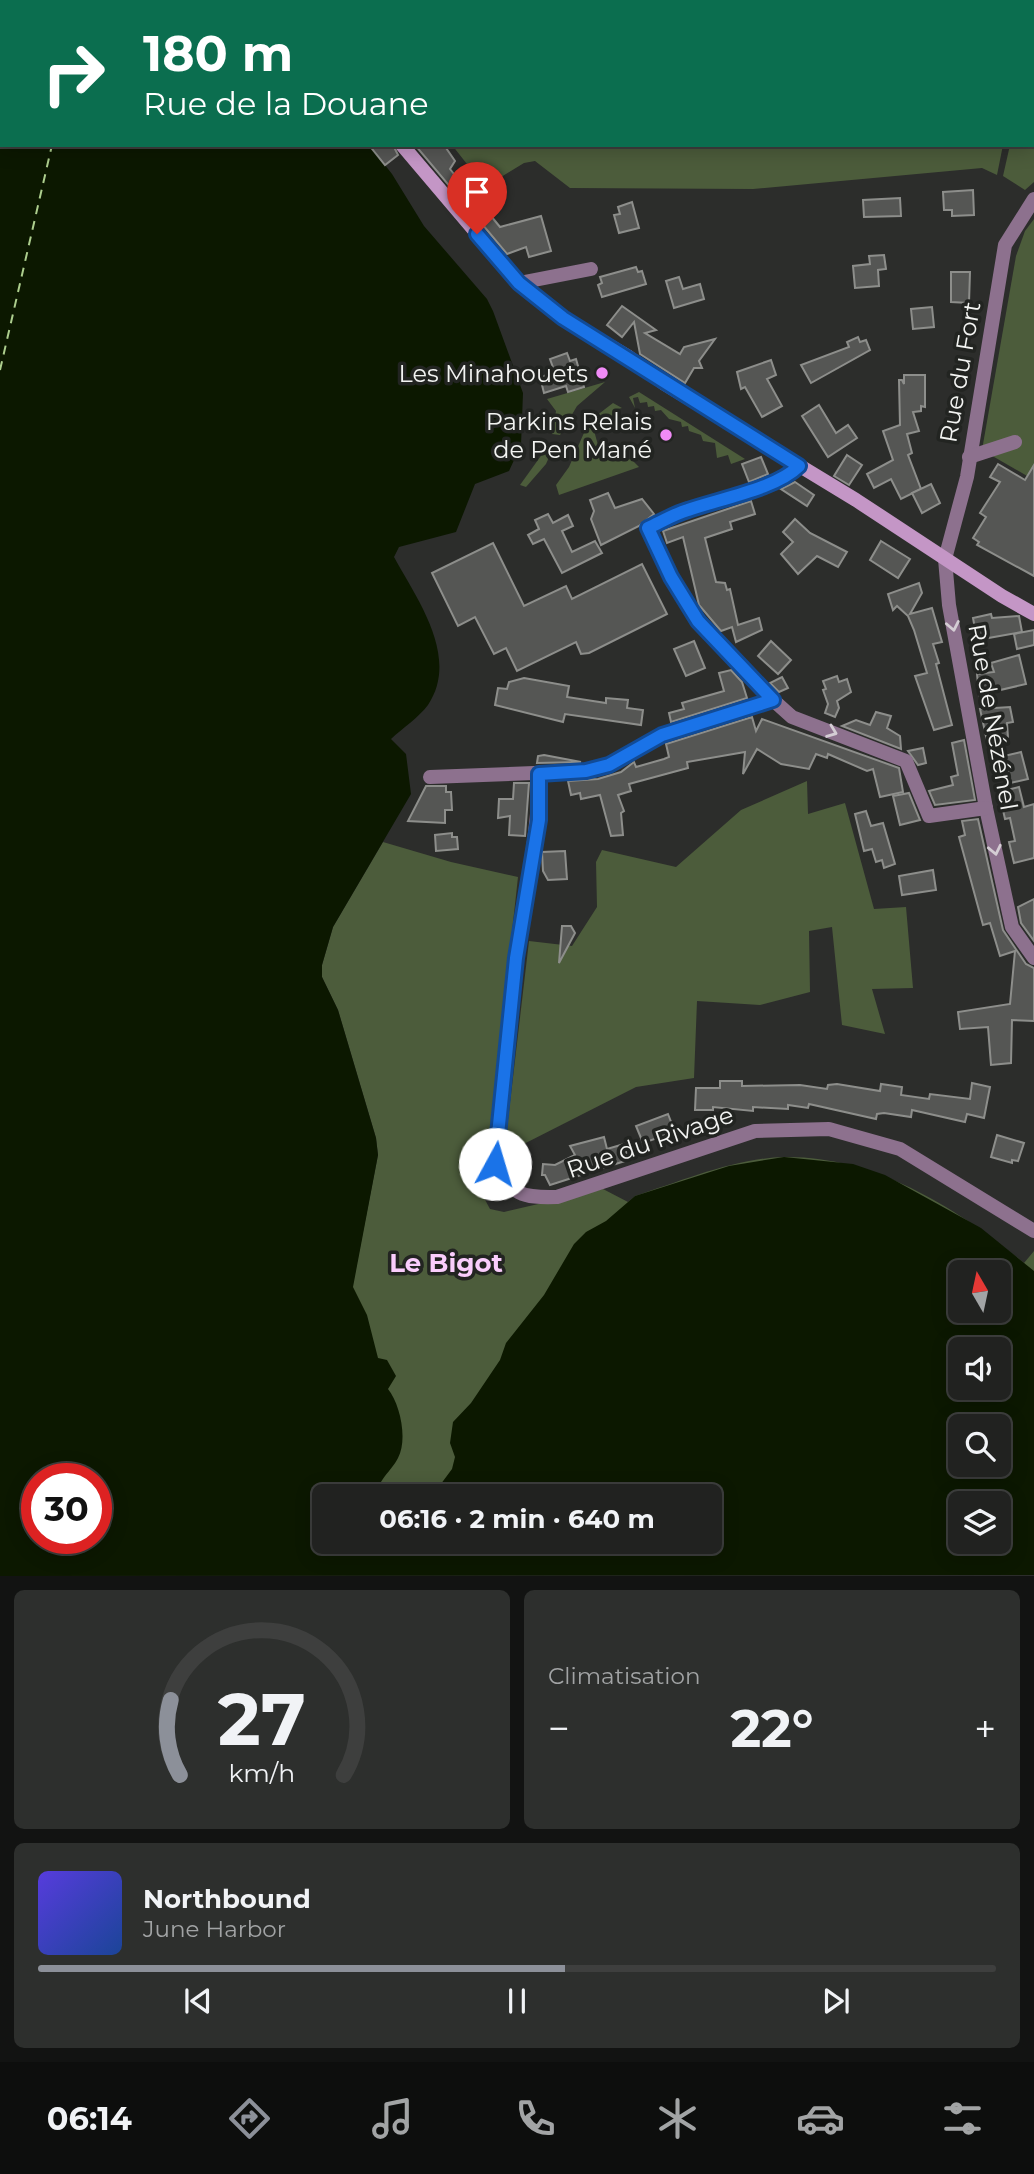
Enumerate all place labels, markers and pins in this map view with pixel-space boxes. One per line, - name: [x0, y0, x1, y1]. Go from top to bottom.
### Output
- pin: [447, 162, 507, 234]
- place label: Les Minahouets: [398, 359, 588, 388]
- marker: Les Minahouets: [594, 365, 610, 381]
- place label: Parkins Relais de Pen Mané: [486, 407, 652, 464]
- marker: Parkins Relais de Pen Mané: [658, 427, 674, 443]

